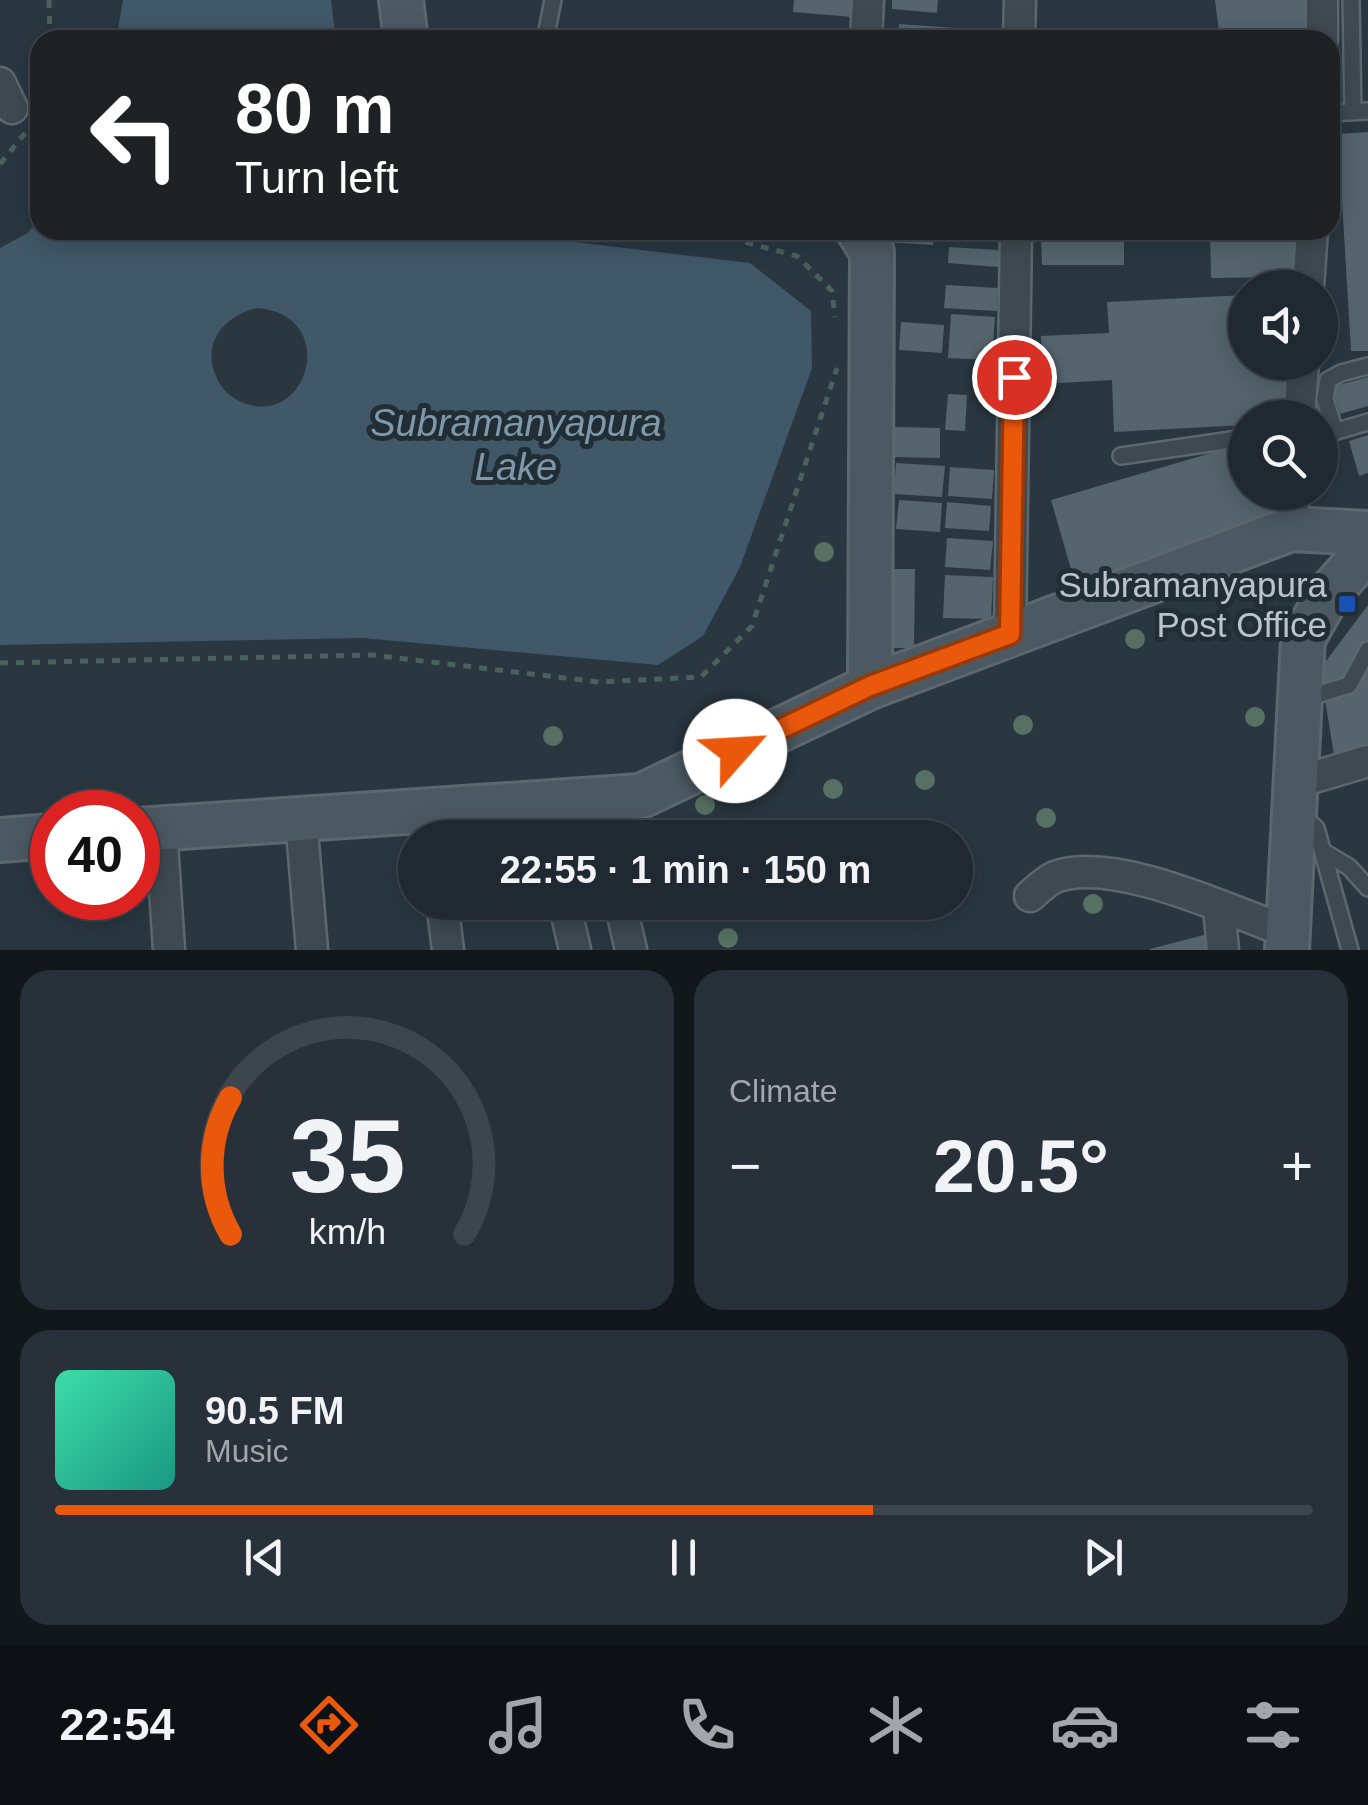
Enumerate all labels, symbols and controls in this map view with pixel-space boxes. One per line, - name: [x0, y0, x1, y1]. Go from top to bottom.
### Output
- icon: left: [70, 70, 200, 200]
- text: 80 m: [235, 70, 395, 148]
- text: Turn left: [235, 152, 398, 203]
- map controls: [1228, 270, 1338, 510]
- button: sound: [1228, 270, 1338, 380]
- pin: [972, 335, 1057, 420]
- icon: arrive: [987, 350, 1042, 405]
- button: search: [1228, 400, 1338, 510]
- water label: Subramanyapura Lake: [370, 402, 662, 488]
- place label: Subramanyapura Post Office: [1059, 565, 1328, 644]
- marker: Subramanyapura Post Office: [1336, 593, 1358, 615]
- position arrow: [683, 699, 787, 803]
- speed limit sign: 40: [30, 790, 160, 920]
- text: 22:55 · 1 min · 150 m: [500, 849, 871, 891]
- text: Climate: [729, 1073, 837, 1109]
- text: 35: [289, 1098, 405, 1214]
- text: 20.5°: [933, 1124, 1109, 1208]
- text: −: [729, 1135, 761, 1197]
- text: +: [1281, 1135, 1313, 1197]
- text: km/h: [308, 1212, 386, 1252]
- text: 90.5 FM: [205, 1390, 344, 1432]
- text: Music: [205, 1433, 289, 1469]
- icon: previous: [237, 1530, 292, 1585]
- icon: pause: [656, 1530, 711, 1585]
- icon: next: [1076, 1530, 1131, 1585]
- icon: directions: [294, 1690, 364, 1760]
- icon: music: [483, 1690, 553, 1760]
- icon: phone: [672, 1690, 742, 1760]
- icon: climate: [861, 1690, 931, 1760]
- icon: car: [1050, 1690, 1120, 1760]
- icon: filters: [1238, 1690, 1308, 1760]
- text: 22:54: [59, 1699, 175, 1750]

